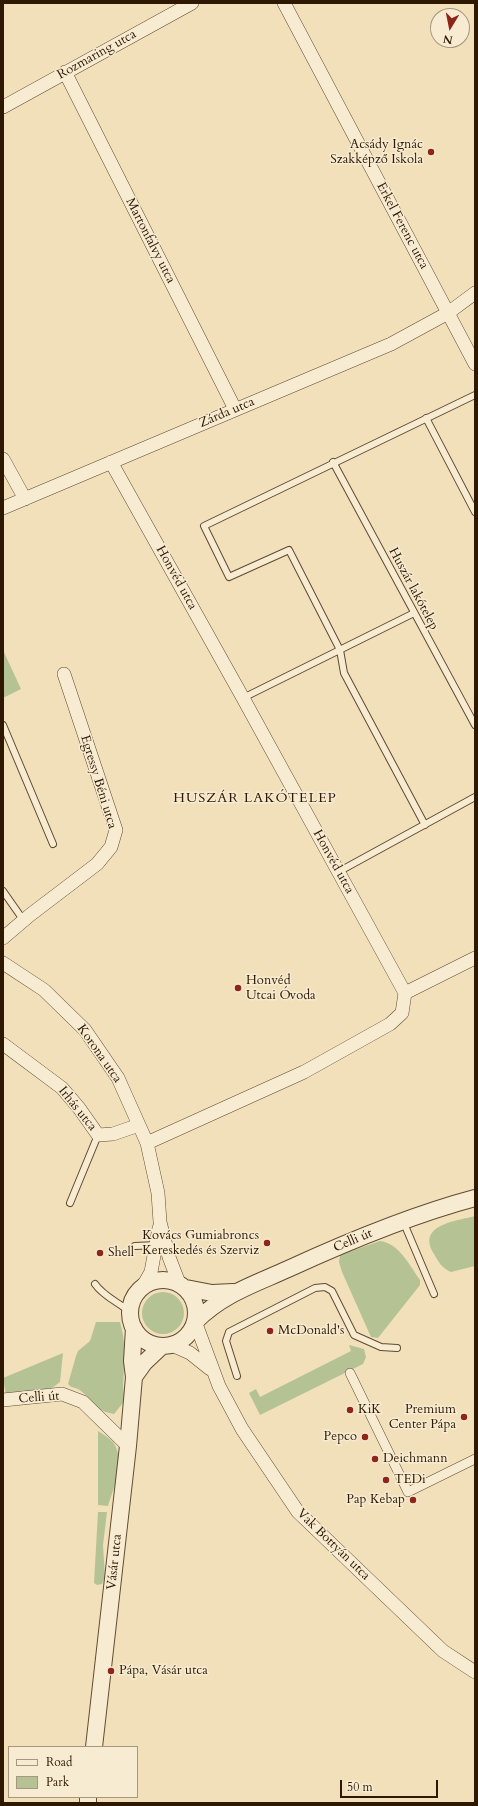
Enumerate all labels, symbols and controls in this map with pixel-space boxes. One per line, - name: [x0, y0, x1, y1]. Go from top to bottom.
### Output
- north arrow: [430, 8, 470, 48]
- street label: Rozmaring utca: [55, 27, 139, 83]
- text: N: [442, 31, 454, 48]
- place label: Acsády Ignác Szakképző Iskola: [330, 137, 423, 168]
- marker: Acsády Ignác Szakképző Iskola: [426, 147, 436, 157]
- street label: Erkel Ferenc utca: [373, 180, 431, 272]
- street label: Martonfalvy utca: [122, 196, 178, 286]
- street label: Zárda utca: [197, 394, 257, 432]
- street label: Honvéd utca: [152, 543, 200, 613]
- street label: Huszár lakótelep: [385, 545, 441, 633]
- street label: Egressy Béni utca: [76, 733, 120, 831]
- district label: HUSZÁR LAKÓTELEP: [173, 791, 337, 807]
- street label: Honvéd utca: [309, 827, 357, 897]
- place label: Honvéd Utcai Óvoda: [246, 973, 316, 1004]
- marker: Honvéd Utcai Óvoda: [233, 983, 243, 993]
- street label: Korona utca: [73, 1022, 125, 1086]
- street label: Irhás utca: [54, 1084, 100, 1134]
- street label: Celli út: [331, 1226, 375, 1256]
- place label: Kovács Gumiabroncs Kereskedés és Szerviz: [142, 1228, 259, 1259]
- marker: Kovács Gumiabroncs Kereskedés és Szerviz: [262, 1238, 272, 1248]
- place label: Shell: [108, 1245, 134, 1261]
- marker: Shell: [95, 1248, 105, 1258]
- place label: McDonald's: [278, 1323, 344, 1339]
- marker: McDonald's: [265, 1326, 275, 1336]
- street label: Celli út: [18, 1389, 60, 1407]
- place label: KiK: [358, 1402, 381, 1418]
- place label: Premium Center Pápa: [389, 1402, 456, 1433]
- marker: KiK: [345, 1405, 355, 1415]
- marker: Premium Center Pápa: [459, 1412, 469, 1422]
- place label: Pepco: [324, 1429, 357, 1445]
- marker: Pepco: [360, 1432, 370, 1442]
- place label: Deichmann: [383, 1451, 448, 1467]
- marker: Deichmann: [370, 1454, 380, 1464]
- place label: TEDi: [394, 1472, 426, 1488]
- marker: TEDi: [381, 1475, 391, 1485]
- place label: Pap Kebap: [346, 1492, 405, 1508]
- marker: Pap Kebap: [408, 1495, 418, 1505]
- street label: Vak Bottyán utca: [293, 1506, 373, 1584]
- street label: Vásár utca: [104, 1533, 126, 1591]
- place label: Pápa, Vásár utca: [119, 1663, 208, 1679]
- marker: Pápa, Vásár utca: [106, 1666, 116, 1676]
- legend: [8, 1746, 138, 1798]
- text: Road: [46, 1754, 72, 1770]
- scale bar: [342, 1772, 440, 1798]
- text: Park: [46, 1774, 69, 1790]
- text: 50 m: [347, 1779, 373, 1795]

